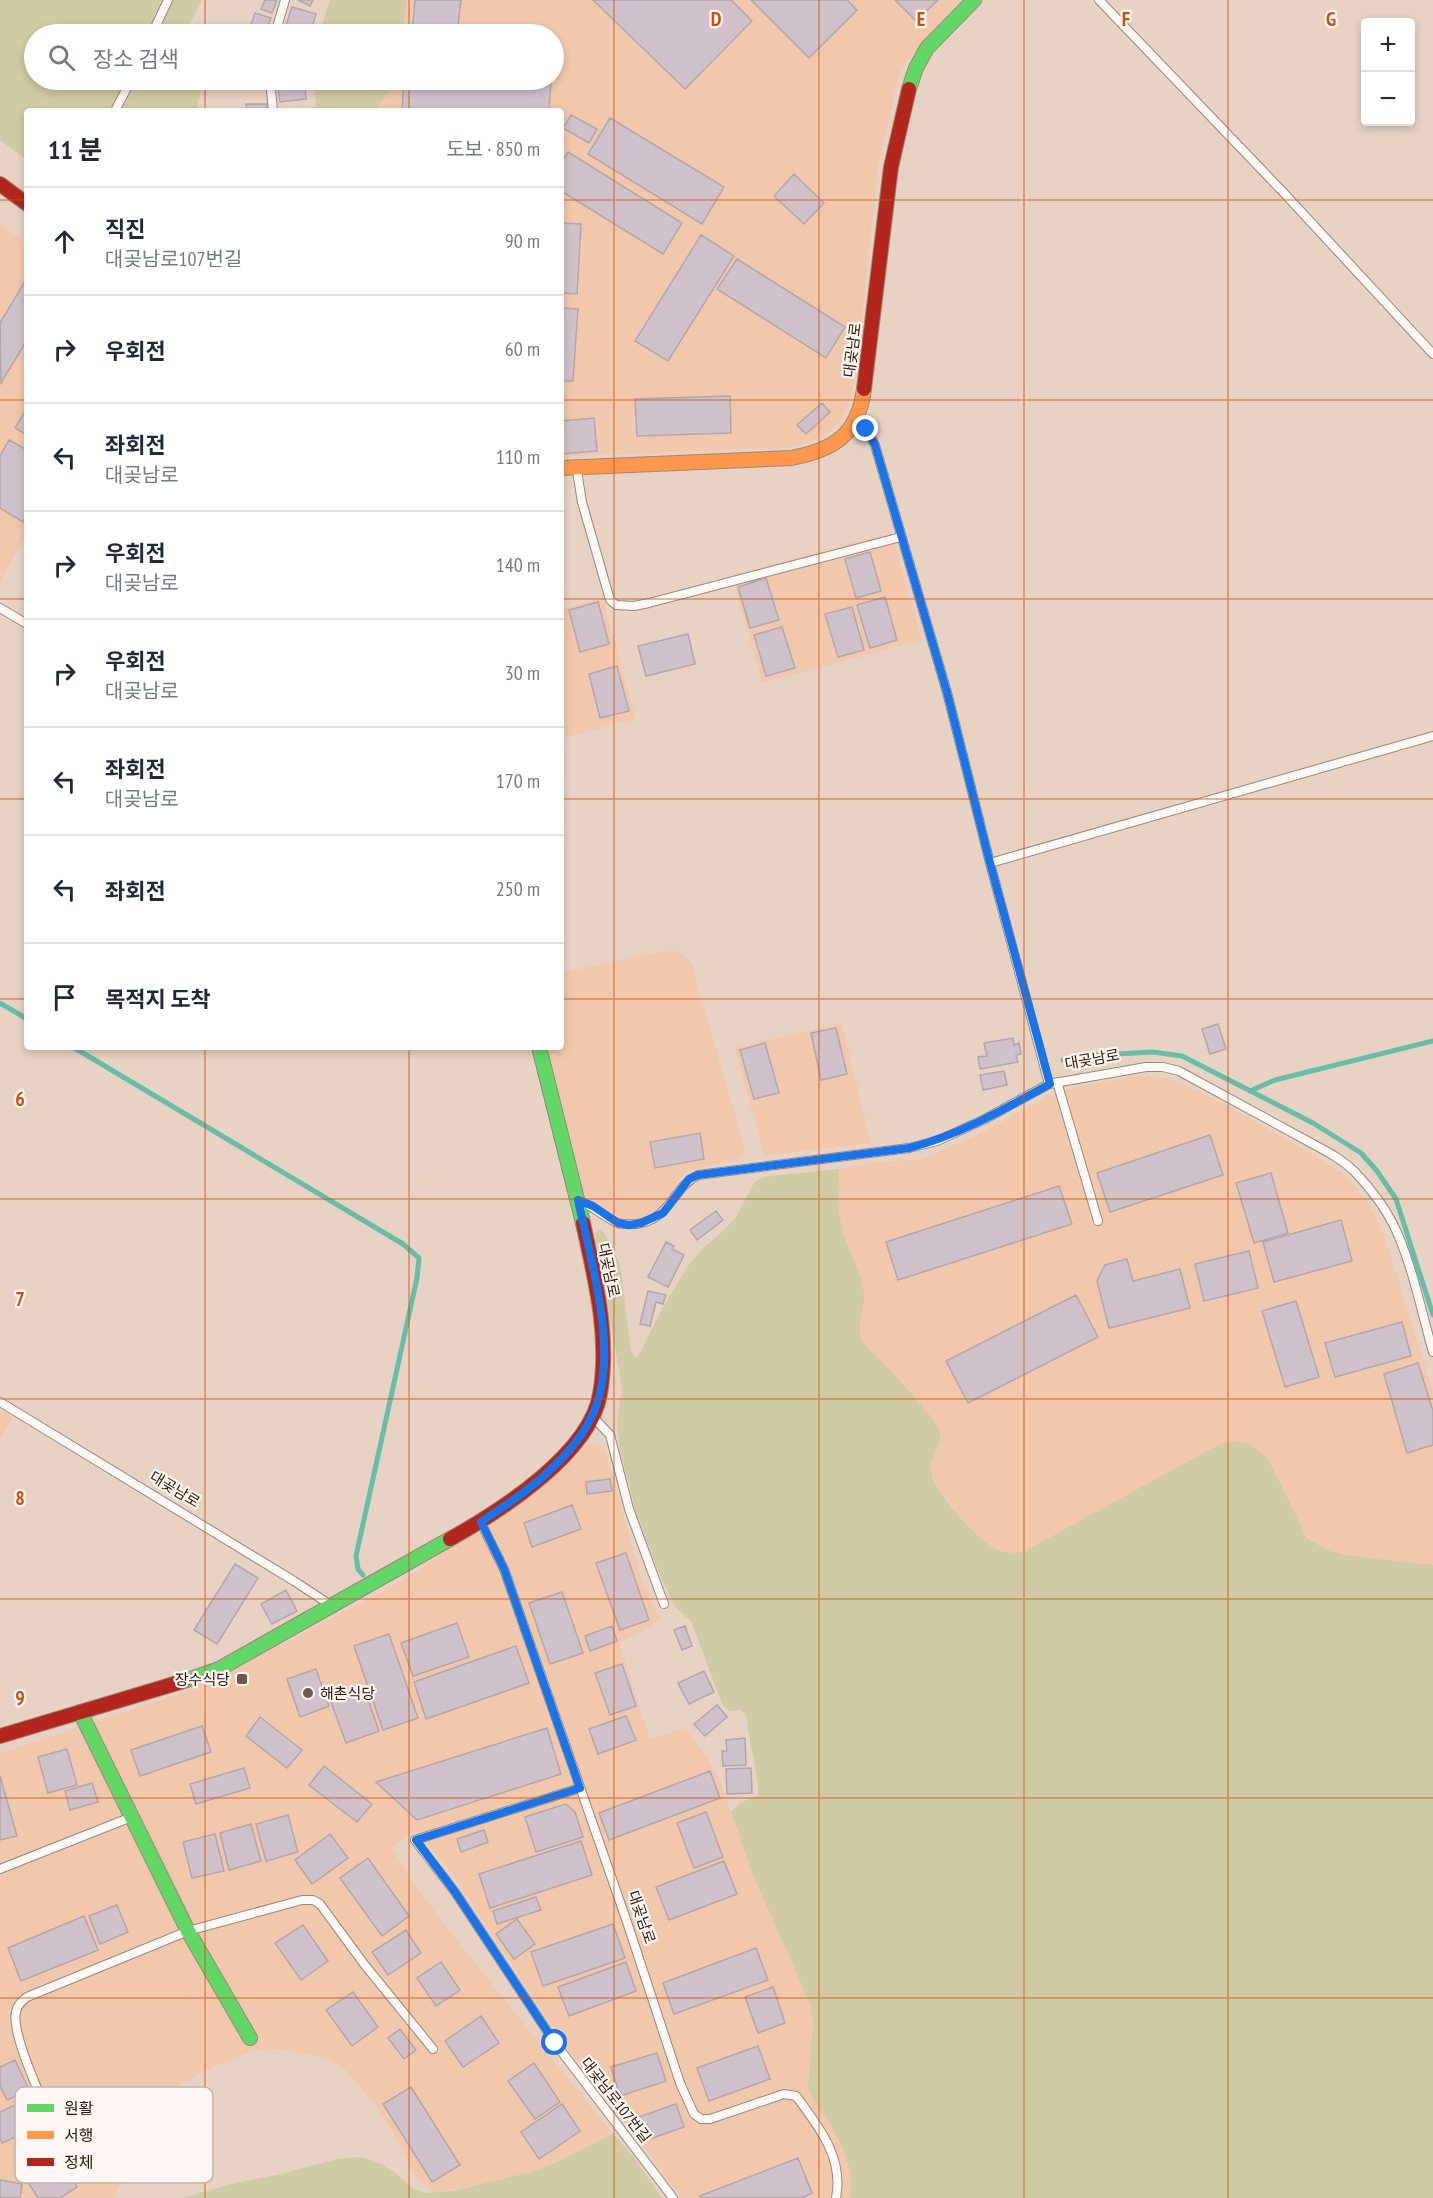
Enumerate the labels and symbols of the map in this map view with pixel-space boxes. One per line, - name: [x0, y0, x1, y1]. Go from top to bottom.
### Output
- text: D: [711, 6, 722, 32]
- text: E: [917, 6, 925, 32]
- text: F: [1122, 6, 1130, 32]
- text: G: [1326, 6, 1336, 32]
- street label: 대곶남로: [839, 321, 865, 379]
- route end: [852, 415, 878, 441]
- street label: 대곶남로: [1063, 1045, 1121, 1073]
- text: 6: [15, 1086, 25, 1112]
- street label: 대곶남로: [594, 1241, 624, 1299]
- text: 7: [15, 1286, 25, 1312]
- street label: 대곶남로: [146, 1467, 204, 1511]
- text: 8: [15, 1485, 25, 1511]
- place label: 장수식당: [175, 1670, 230, 1689]
- marker: 장수식당: [235, 1672, 249, 1686]
- place label: 해촌식당: [320, 1684, 375, 1703]
- text: 9: [15, 1685, 25, 1711]
- marker: 해촌식당: [301, 1686, 315, 1700]
- street label: 대곶남로: [624, 1888, 660, 1946]
- route start: [541, 2029, 567, 2055]
- street label: 대곶남로107번길: [577, 2054, 655, 2146]
- legend: [15, 2087, 213, 2183]
- text: 원활: [64, 2098, 94, 2118]
- text: 서행: [64, 2125, 93, 2145]
- text: 정체: [64, 2152, 93, 2172]

